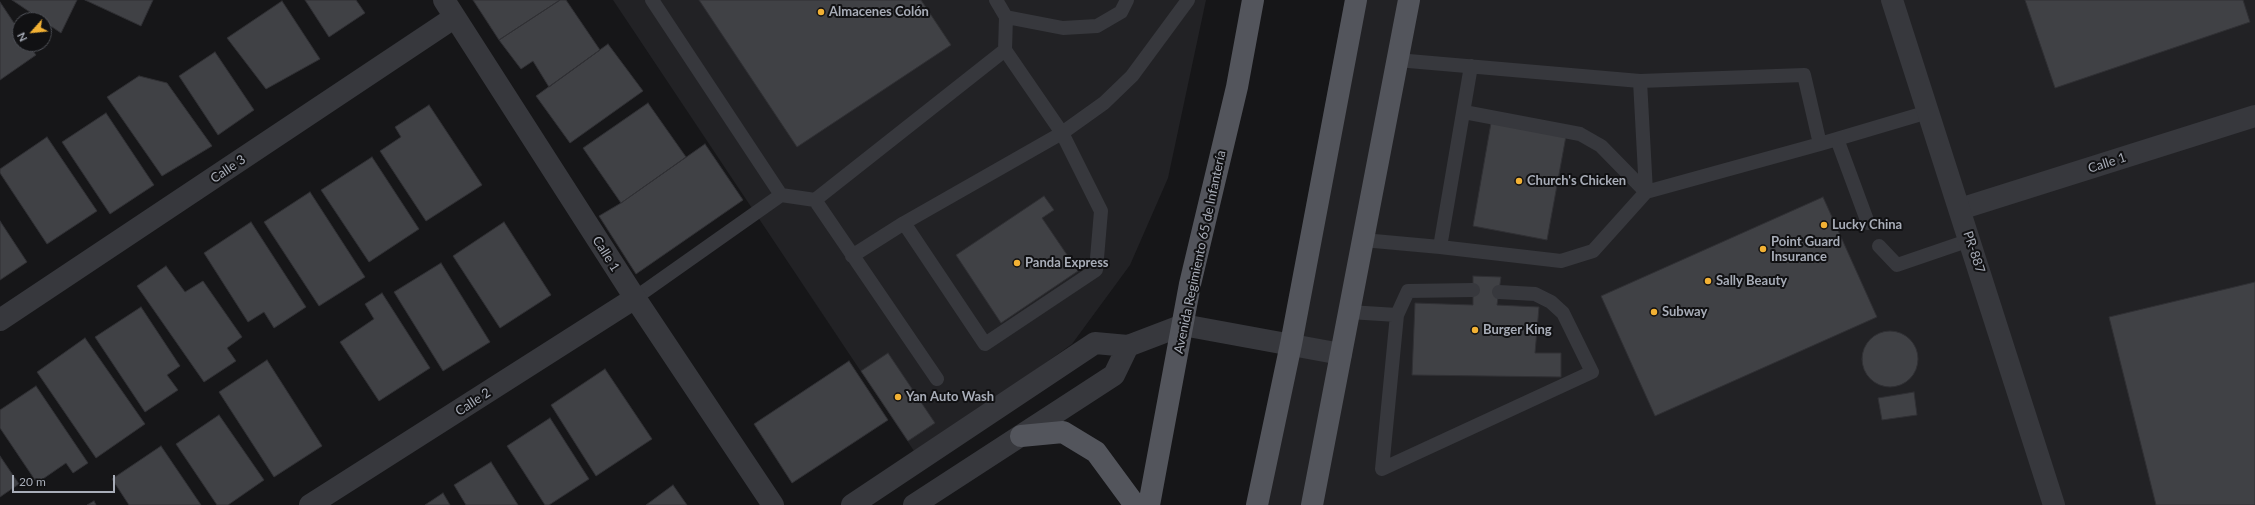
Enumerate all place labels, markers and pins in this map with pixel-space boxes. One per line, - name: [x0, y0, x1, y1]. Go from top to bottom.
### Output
- place label: Almacenes Colón: [829, 4, 929, 20]
- marker: Almacenes Colón: [816, 7, 826, 17]
- place label: Church's Chicken: [1527, 173, 1626, 189]
- marker: Church's Chicken: [1514, 176, 1524, 186]
- place label: Lucky China: [1832, 217, 1902, 233]
- marker: Lucky China: [1819, 220, 1829, 230]
- place label: Point Guard Insurance: [1771, 234, 1840, 265]
- marker: Point Guard Insurance: [1758, 244, 1768, 254]
- place label: Panda Express: [1025, 255, 1109, 271]
- marker: Panda Express: [1012, 258, 1022, 268]
- place label: Sally Beauty: [1716, 273, 1787, 289]
- marker: Sally Beauty: [1703, 276, 1713, 286]
- place label: Subway: [1662, 304, 1707, 320]
- marker: Subway: [1649, 307, 1659, 317]
- place label: Burger King: [1483, 322, 1552, 338]
- marker: Burger King: [1470, 325, 1480, 335]
- place label: Yan Auto Wash: [906, 389, 994, 405]
- marker: Yan Auto Wash: [893, 392, 903, 402]

